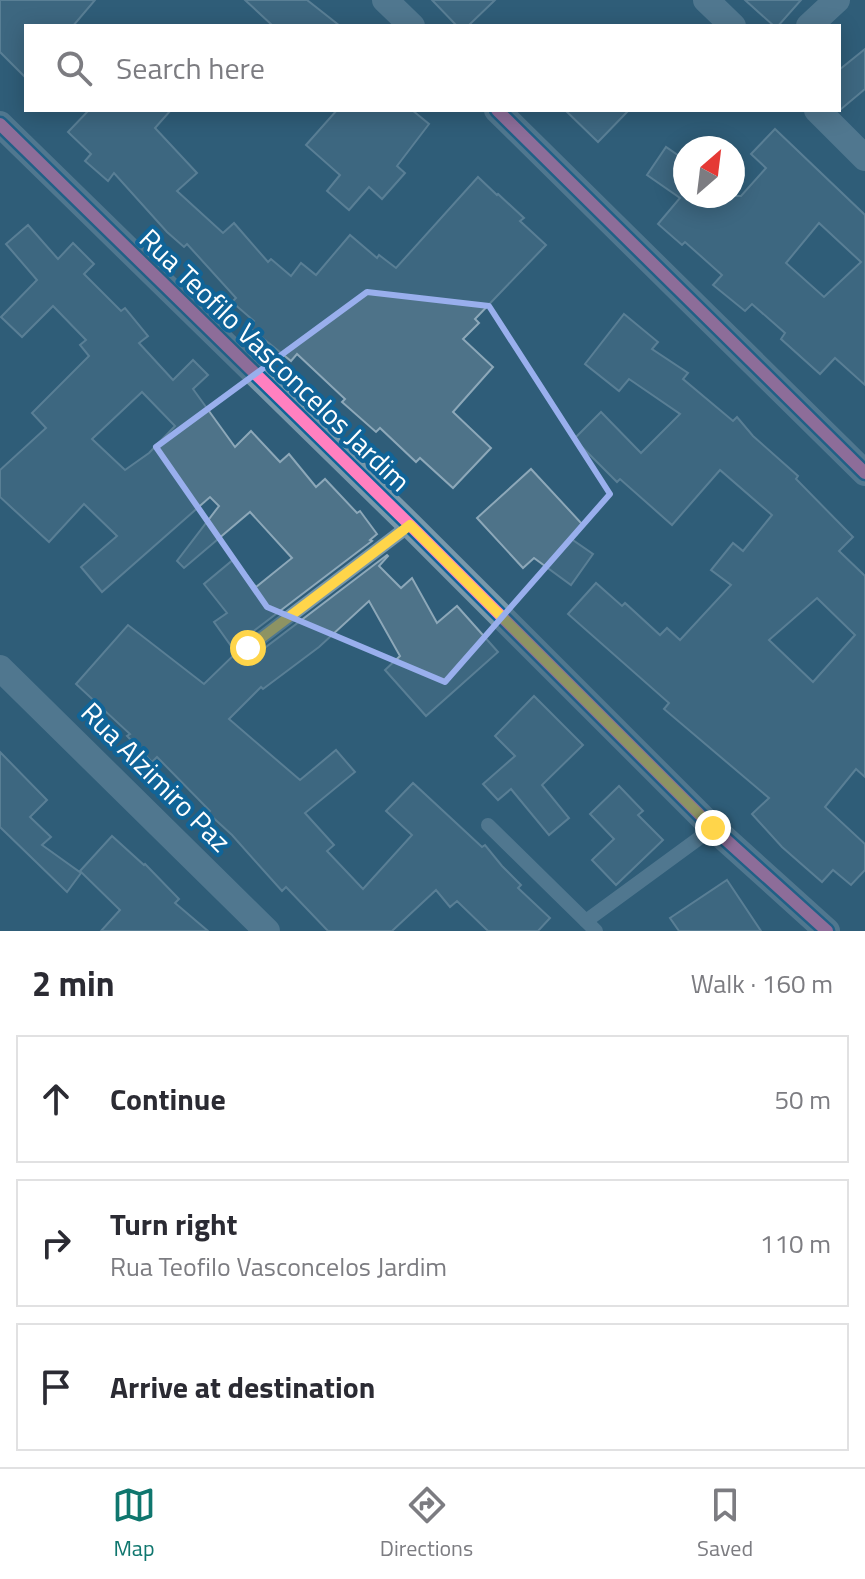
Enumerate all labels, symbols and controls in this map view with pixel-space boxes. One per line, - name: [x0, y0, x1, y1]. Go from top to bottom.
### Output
- search box: [24, 24, 841, 112]
- text: Search here: [116, 45, 265, 91]
- icon: search: [52, 46, 96, 90]
- north arrow: [673, 136, 745, 208]
- street label: Rua Teofilo Vasconcelos Jardim: [130, 218, 421, 501]
- route start: [230, 630, 266, 666]
- street label: Rua Alzimiro Paz: [71, 692, 241, 862]
- route end: [695, 810, 731, 846]
- text: 2 min: [32, 957, 115, 1009]
- text: Walk · 160 m: [691, 964, 833, 1003]
- text: Continue: [110, 1076, 226, 1122]
- icon: ahead: [34, 1077, 78, 1121]
- text: 50 m: [774, 1080, 831, 1119]
- text: Turn right: [110, 1201, 238, 1247]
- icon: right: [34, 1221, 78, 1265]
- text: 110 m: [760, 1224, 831, 1263]
- text: Rua Teofilo Vasconcelos Jardim: [110, 1247, 447, 1286]
- text: Arrive at destination: [110, 1364, 375, 1410]
- icon: arrive: [34, 1365, 78, 1409]
- tab: Map: [112, 1483, 156, 1565]
- tab: Directions: [380, 1483, 473, 1565]
- tab: Saved: [697, 1483, 753, 1565]

